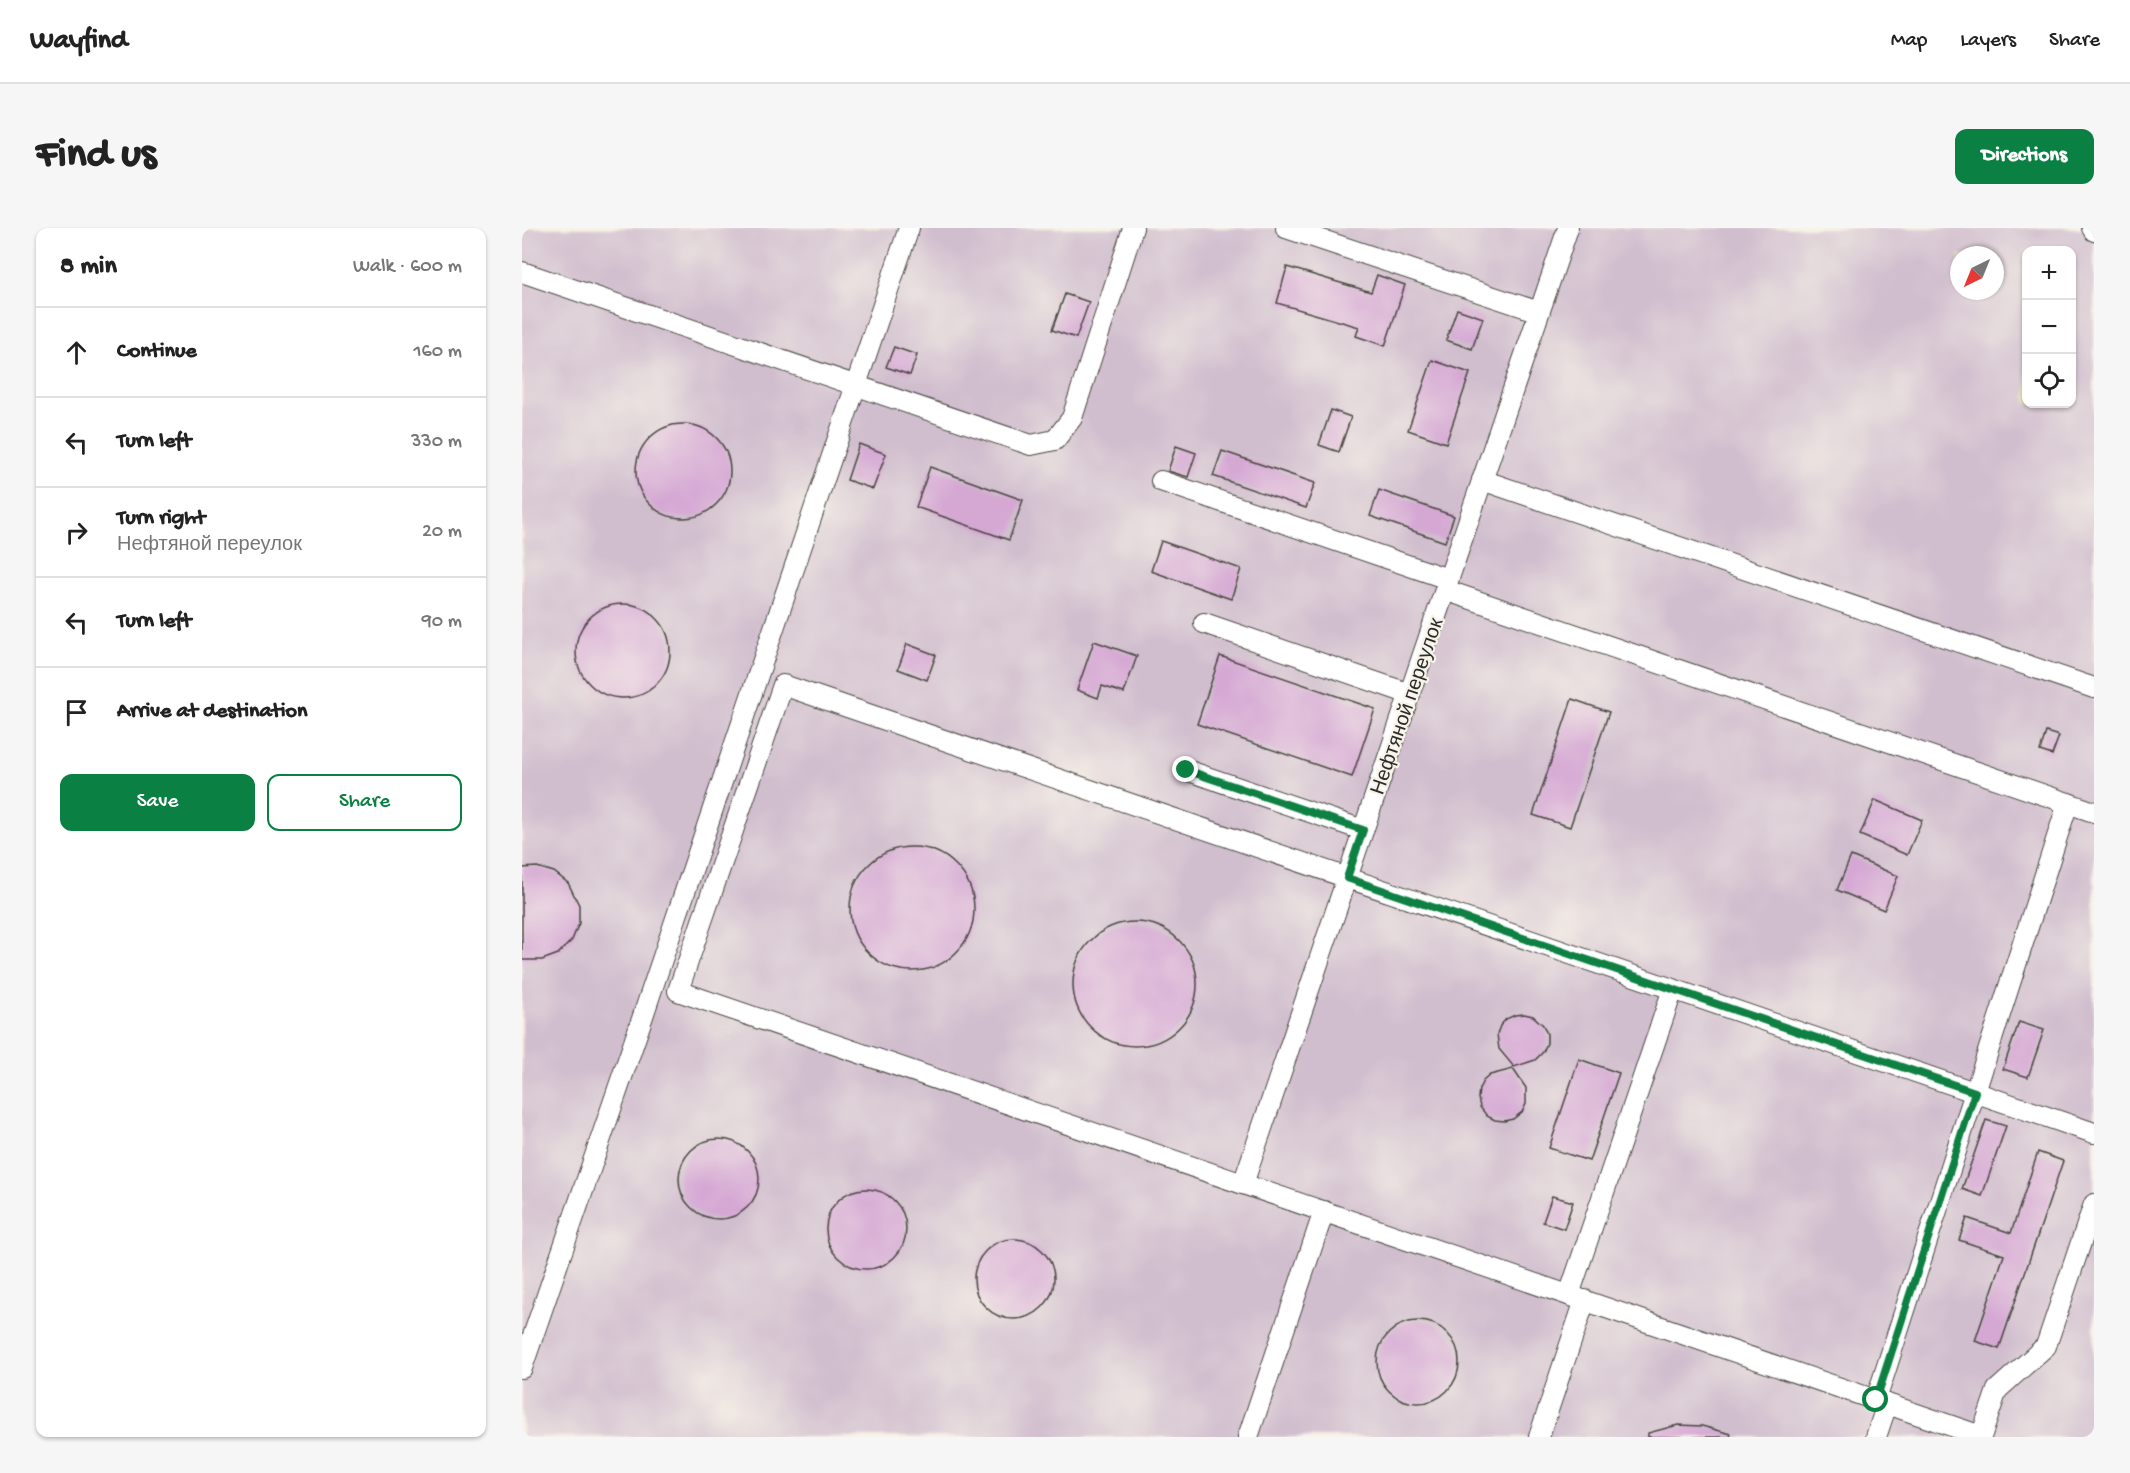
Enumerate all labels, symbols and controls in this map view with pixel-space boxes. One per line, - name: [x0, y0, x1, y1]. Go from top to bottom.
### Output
- text: Wayfind: [30, 25, 127, 58]
- text: Map: [1891, 29, 1927, 54]
- text: Layers: [1960, 29, 2016, 54]
- text: Share: [2049, 29, 2100, 54]
- button: Directions: [1955, 129, 2094, 184]
- text: Find us: [36, 132, 156, 181]
- north arrow: [1950, 246, 2004, 300]
- map controls: [2022, 246, 2076, 408]
- button: +: [2022, 246, 2076, 300]
- text: 8 min: [60, 252, 117, 283]
- text: Walk · 600 m: [353, 256, 462, 279]
- button: −: [2022, 300, 2076, 354]
- icon: ahead: [60, 336, 93, 369]
- text: Continue: [117, 339, 197, 365]
- text: 160 m: [413, 341, 462, 364]
- button: locate: [2022, 354, 2076, 408]
- icon: left: [60, 426, 93, 459]
- text: Turn left: [117, 429, 191, 455]
- text: 330 m: [411, 431, 462, 454]
- text: Turn right: [117, 506, 205, 532]
- icon: right: [60, 516, 93, 549]
- text: 20 m: [422, 521, 462, 544]
- text: Нефтяной переулок: [117, 535, 302, 558]
- icon: left: [60, 606, 93, 639]
- text: Turn left: [117, 609, 191, 635]
- text: 90 m: [422, 611, 462, 634]
- street label: Нефтяной переулок: [1368, 616, 1450, 798]
- icon: arrive: [60, 696, 93, 729]
- text: Arrive at destination: [117, 699, 307, 725]
- route end: [1172, 756, 1198, 782]
- button: Save: [60, 774, 255, 831]
- button: Share: [267, 774, 462, 831]
- route start: [1862, 1386, 1888, 1412]

